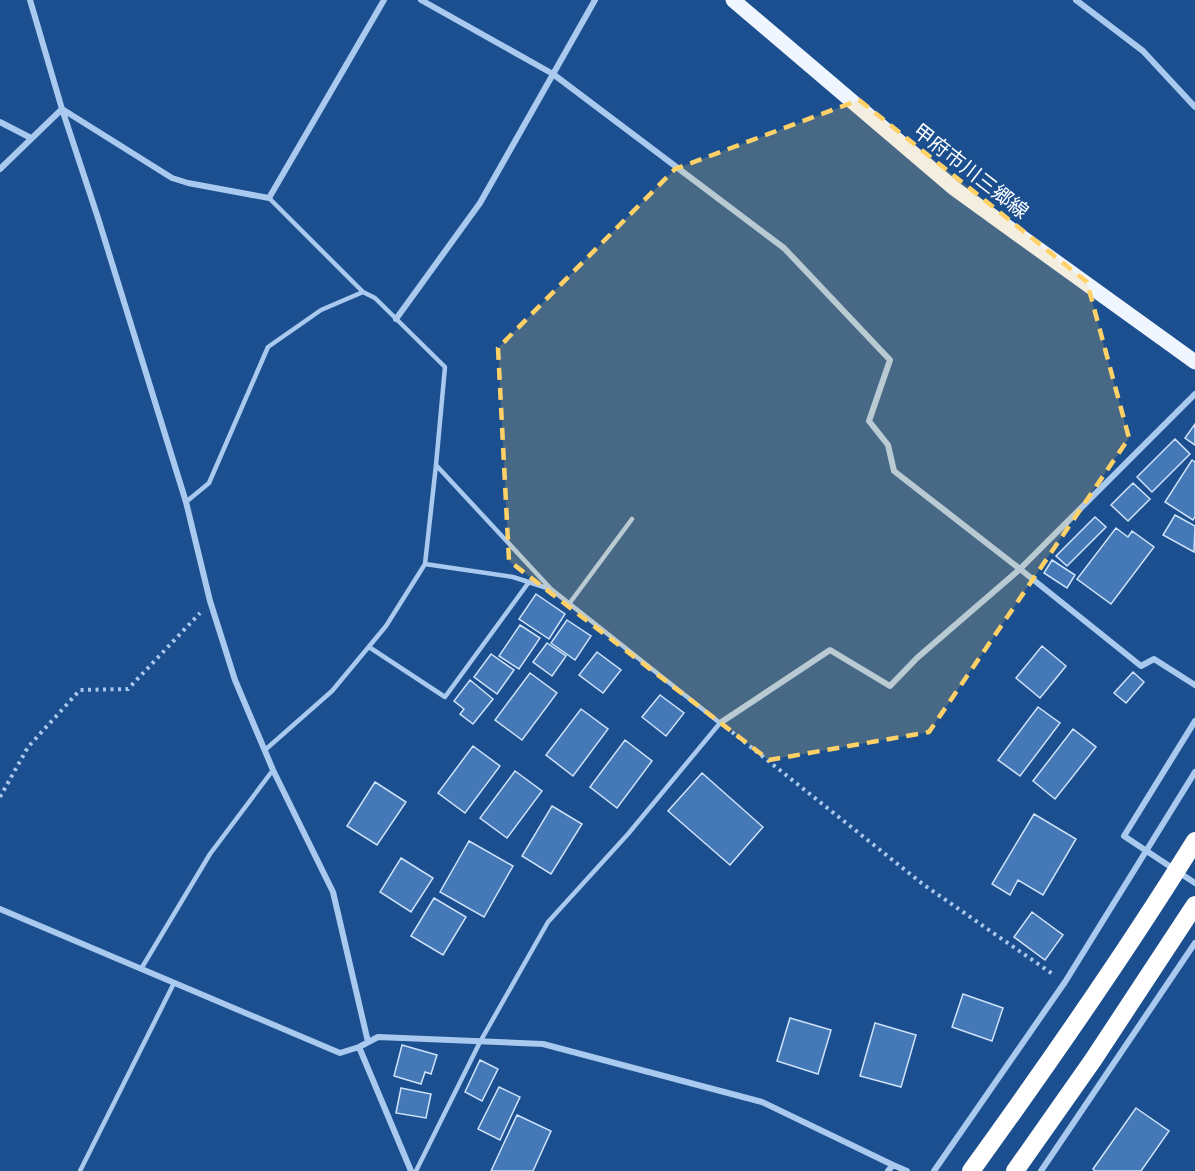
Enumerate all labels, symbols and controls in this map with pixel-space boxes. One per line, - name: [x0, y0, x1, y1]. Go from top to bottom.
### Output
- street label: 甲府市川三郷線: [908, 118, 1034, 224]

